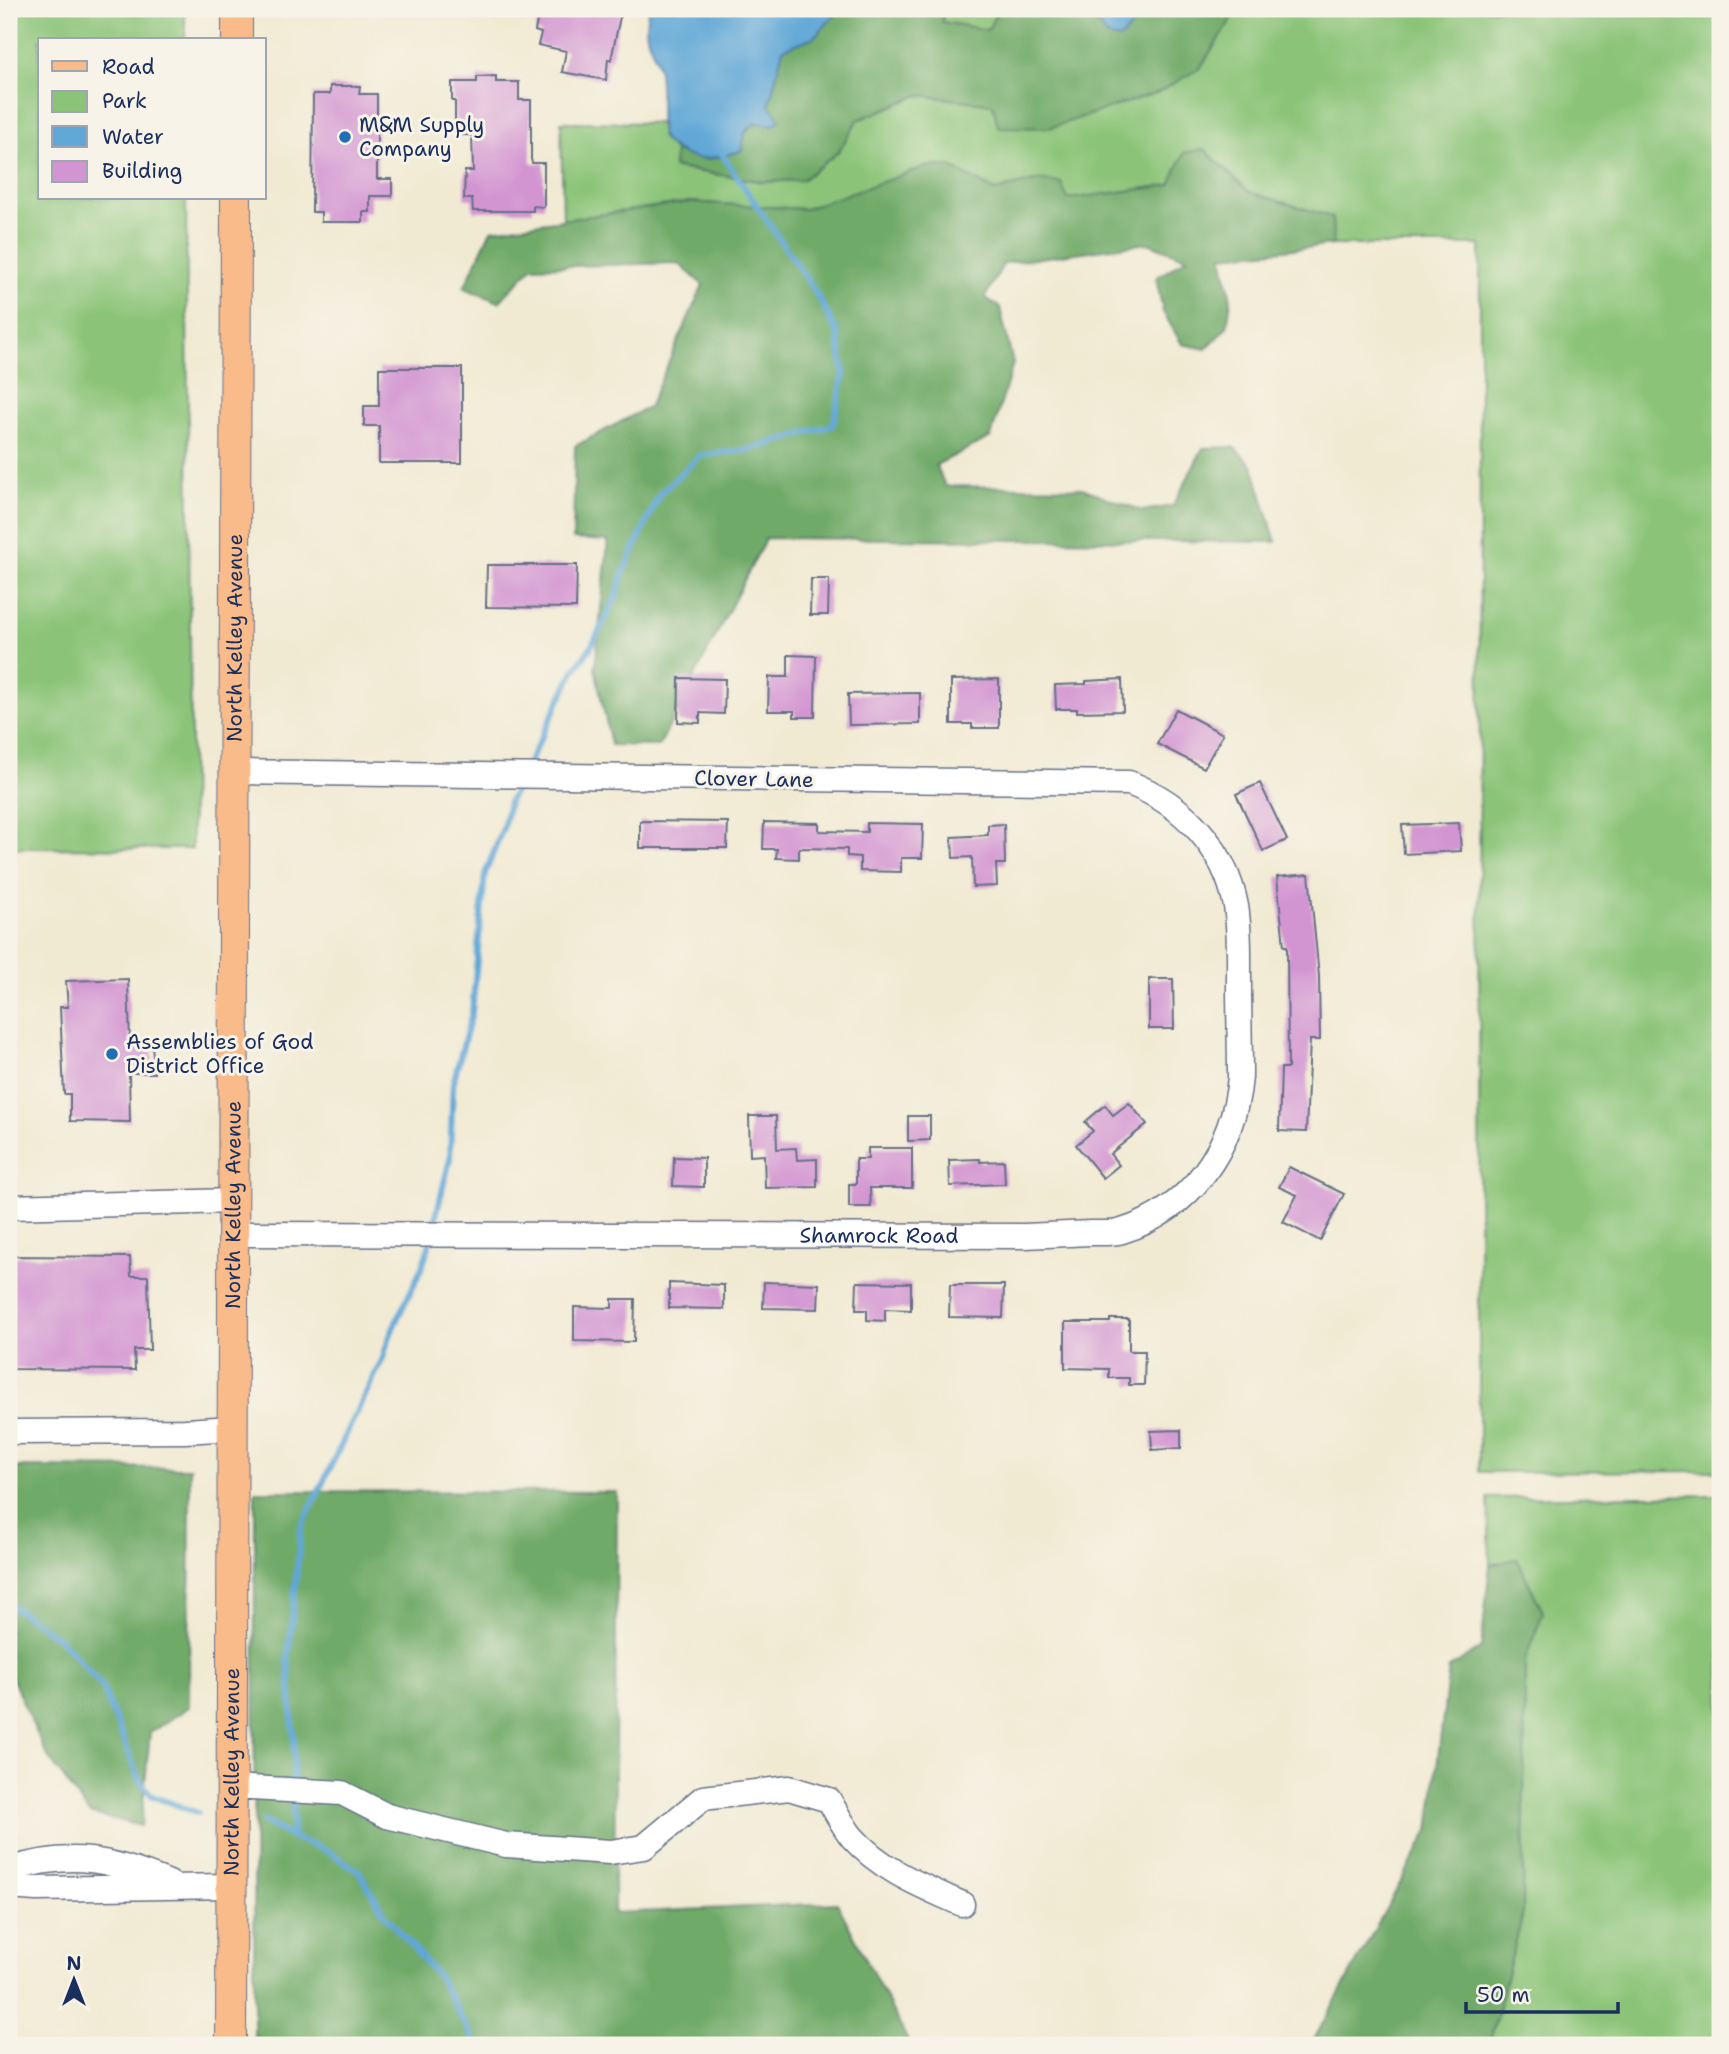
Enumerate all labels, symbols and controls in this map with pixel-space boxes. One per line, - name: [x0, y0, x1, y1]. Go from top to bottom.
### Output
- legend: [38, 38, 266, 200]
- text: Road: [102, 53, 155, 81]
- text: Park: [102, 87, 147, 115]
- place label: M&M Supply Company: [359, 111, 484, 163]
- text: Water: [102, 123, 164, 151]
- marker: M&M Supply Company: [337, 129, 353, 145]
- text: Building: [102, 157, 182, 185]
- street label: North Kelley Avenue: [221, 534, 249, 742]
- street label: Clover Lane: [694, 764, 814, 794]
- place label: Assemblies of God District Office: [126, 1028, 314, 1080]
- marker: Assemblies of God District Office: [104, 1046, 120, 1062]
- street label: North Kelley Avenue: [219, 1101, 248, 1309]
- street label: Shamrock Road: [799, 1221, 959, 1250]
- street label: North Kelley Avenue: [217, 1668, 246, 1876]
- north arrow: [38, 1946, 108, 2016]
- text: N: [66, 1951, 82, 1976]
- scale bar: [1466, 1970, 1619, 2014]
- text: 50 m: [1477, 1981, 1530, 2009]

